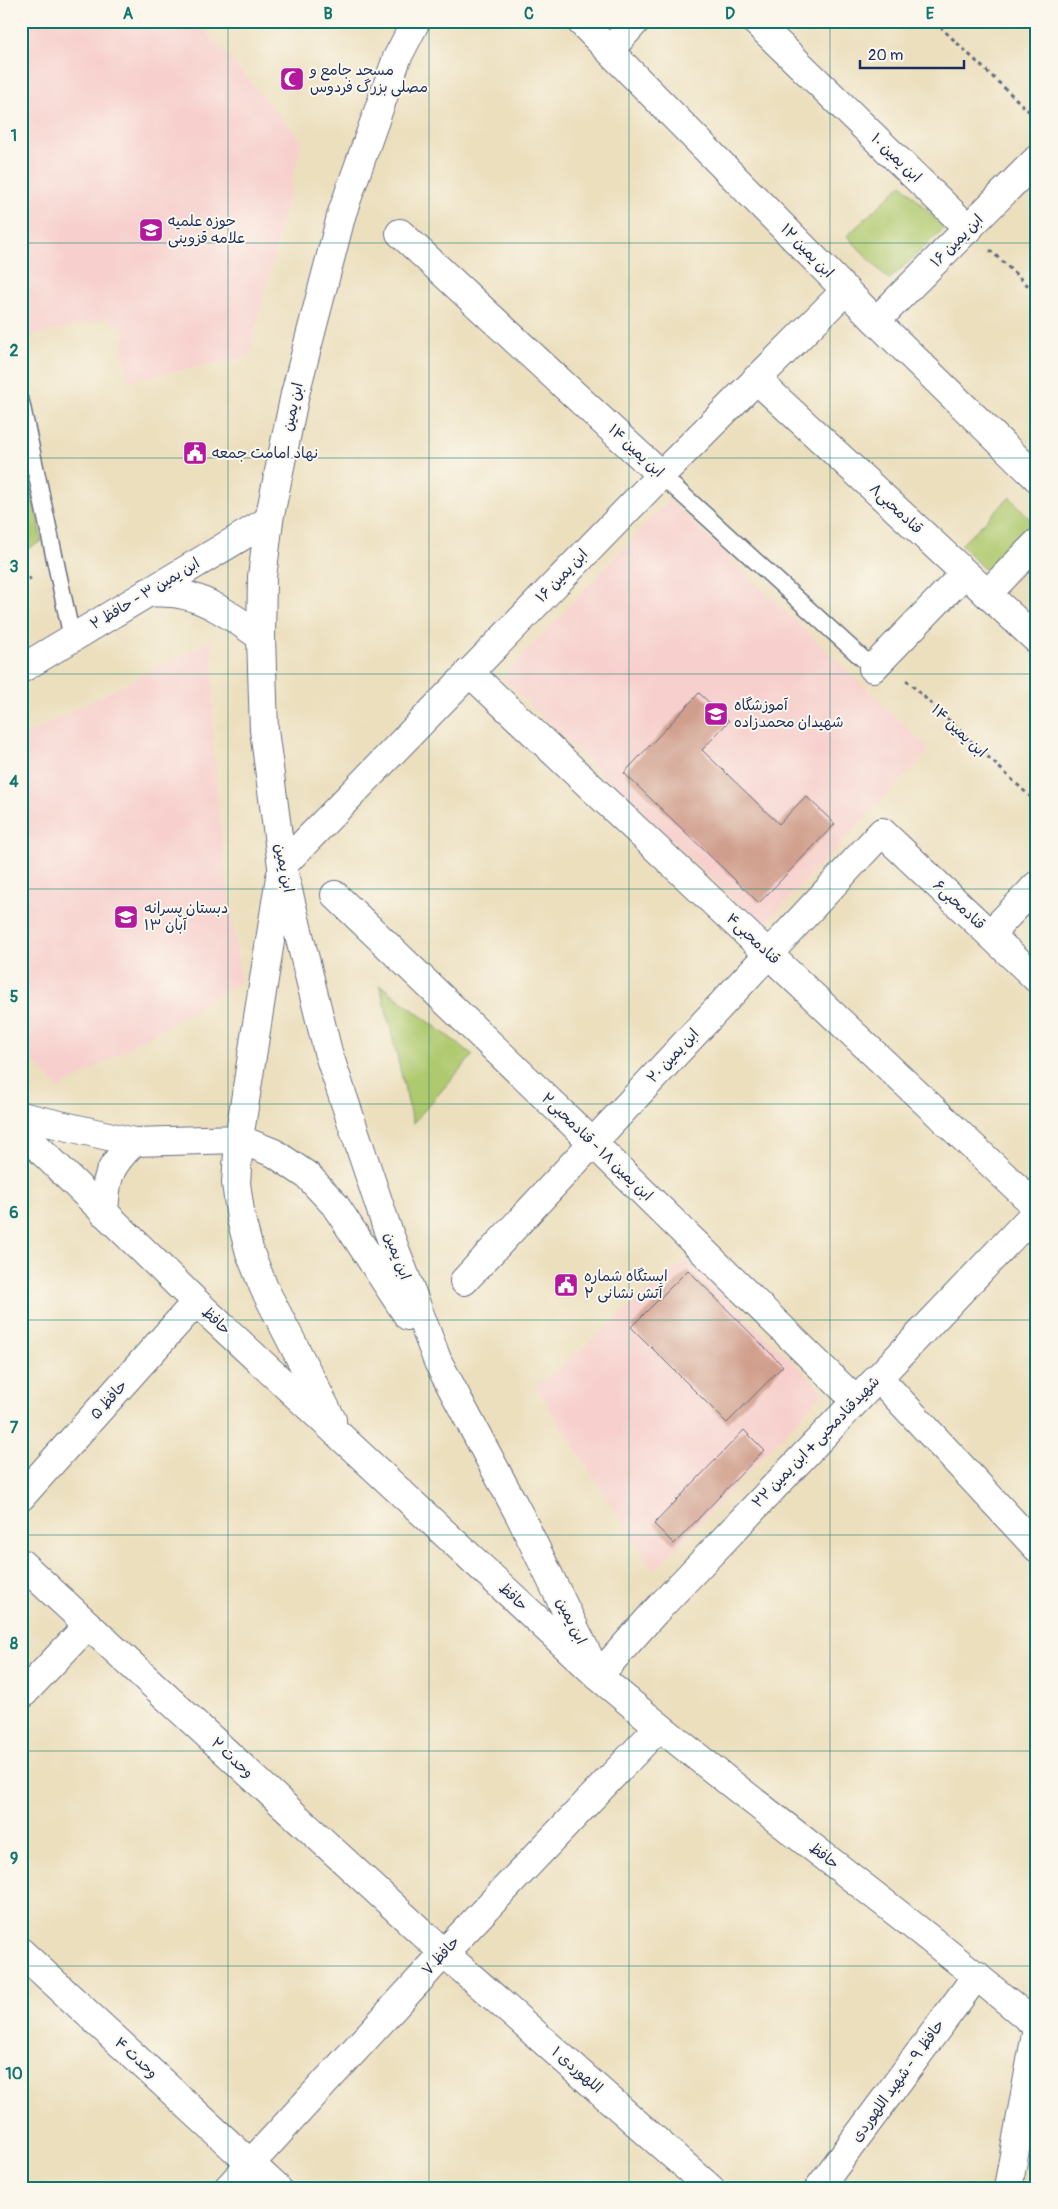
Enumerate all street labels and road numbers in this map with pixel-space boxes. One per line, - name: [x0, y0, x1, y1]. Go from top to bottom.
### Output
- street label: ابن یمین ۱۰: [867, 129, 925, 187]
- street label: ابن یمین ۱۶: [926, 210, 988, 272]
- street label: ابن یمین ۱۲: [776, 220, 838, 282]
- street label: ابن یمین: [278, 381, 308, 433]
- street label: ابن یمین ۱۴: [604, 420, 668, 482]
- street label: قنادمحبی۸: [865, 479, 927, 539]
- street label: ابن یمین ۱۶: [532, 545, 592, 607]
- street label: ابن یمین ۳ - حافظ ۲: [87, 554, 203, 634]
- street label: ابن یمین ۱۴: [927, 700, 991, 762]
- street label: ابن یمین: [270, 842, 298, 894]
- street label: قنادمحبی۶: [929, 876, 989, 934]
- street label: قنادمحبی۴: [722, 909, 784, 969]
- street label: ابن یمین ۲۰: [643, 1025, 703, 1087]
- street label: ابن یمین ۱۸ - قنادمحبی۲: [537, 1089, 657, 1205]
- street label: ابن یمین: [379, 1229, 415, 1283]
- street label: حافظ: [197, 1303, 235, 1339]
- street label: شهیدقنادمحبی + ابن یمین ۲۲: [748, 1372, 884, 1512]
- street label: حافظ ۵: [86, 1376, 132, 1424]
- street label: حافظ: [494, 1579, 532, 1615]
- street label: ابن یمین: [552, 1595, 590, 1647]
- street label: وحدت ۲: [207, 1734, 257, 1782]
- street label: حافظ: [805, 1838, 843, 1874]
- street label: حافظ ۷: [418, 1932, 464, 1980]
- street label: حافظ ۹ - شهید اللهوردی: [847, 2016, 949, 2146]
- street label: وحدت ۴: [110, 2033, 162, 2083]
- street label: اللهوردی ۱: [548, 2043, 606, 2097]

